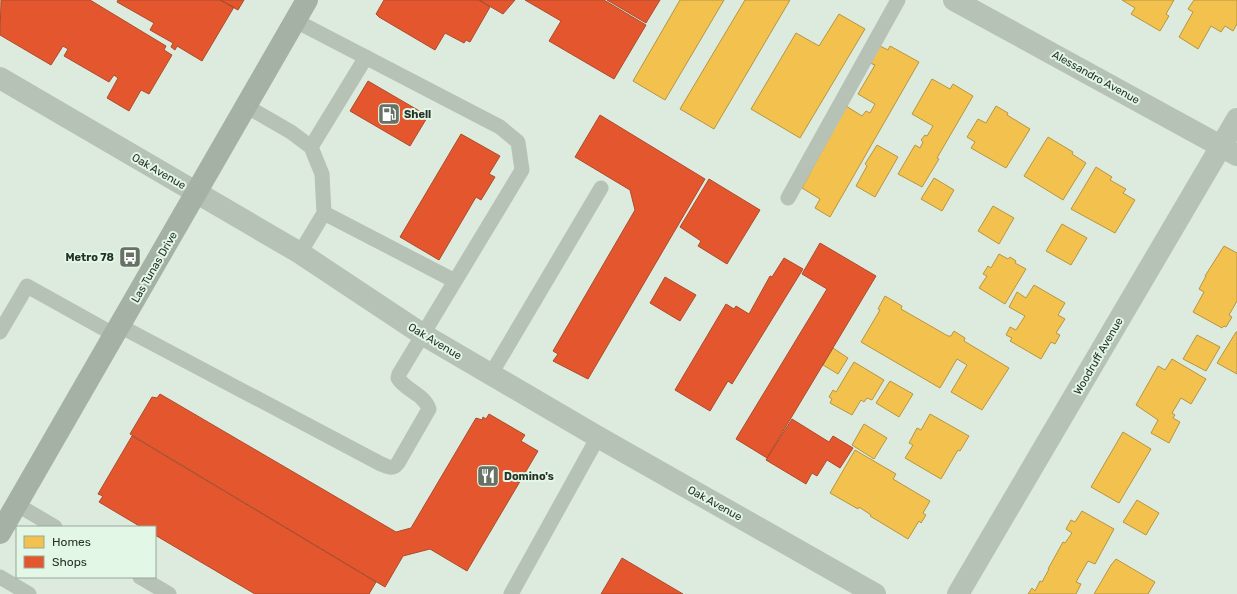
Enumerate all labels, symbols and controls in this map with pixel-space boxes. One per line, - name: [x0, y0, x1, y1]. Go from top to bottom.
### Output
- street label: Alessandro Avenue: [1050, 48, 1142, 107]
- fuel station icon: Shell: [376, 101, 402, 127]
- place label: Shell: [404, 108, 431, 121]
- street label: Oak Avenue: [130, 151, 188, 192]
- street label: Las Tunas Drive: [129, 229, 180, 305]
- bus stop icon: Metro 78: [117, 244, 143, 270]
- place label: Metro 78: [65, 251, 114, 264]
- street label: Woodruff Avenue: [1071, 315, 1126, 397]
- street label: Oak Avenue: [406, 320, 464, 362]
- restaurant icon: Domino's: [475, 463, 501, 489]
- place label: Domino's: [504, 470, 554, 483]
- street label: Oak Avenue: [685, 483, 744, 524]
- legend: [16, 526, 156, 578]
- text: Homes: [52, 535, 91, 549]
- text: Shops: [52, 555, 87, 569]

